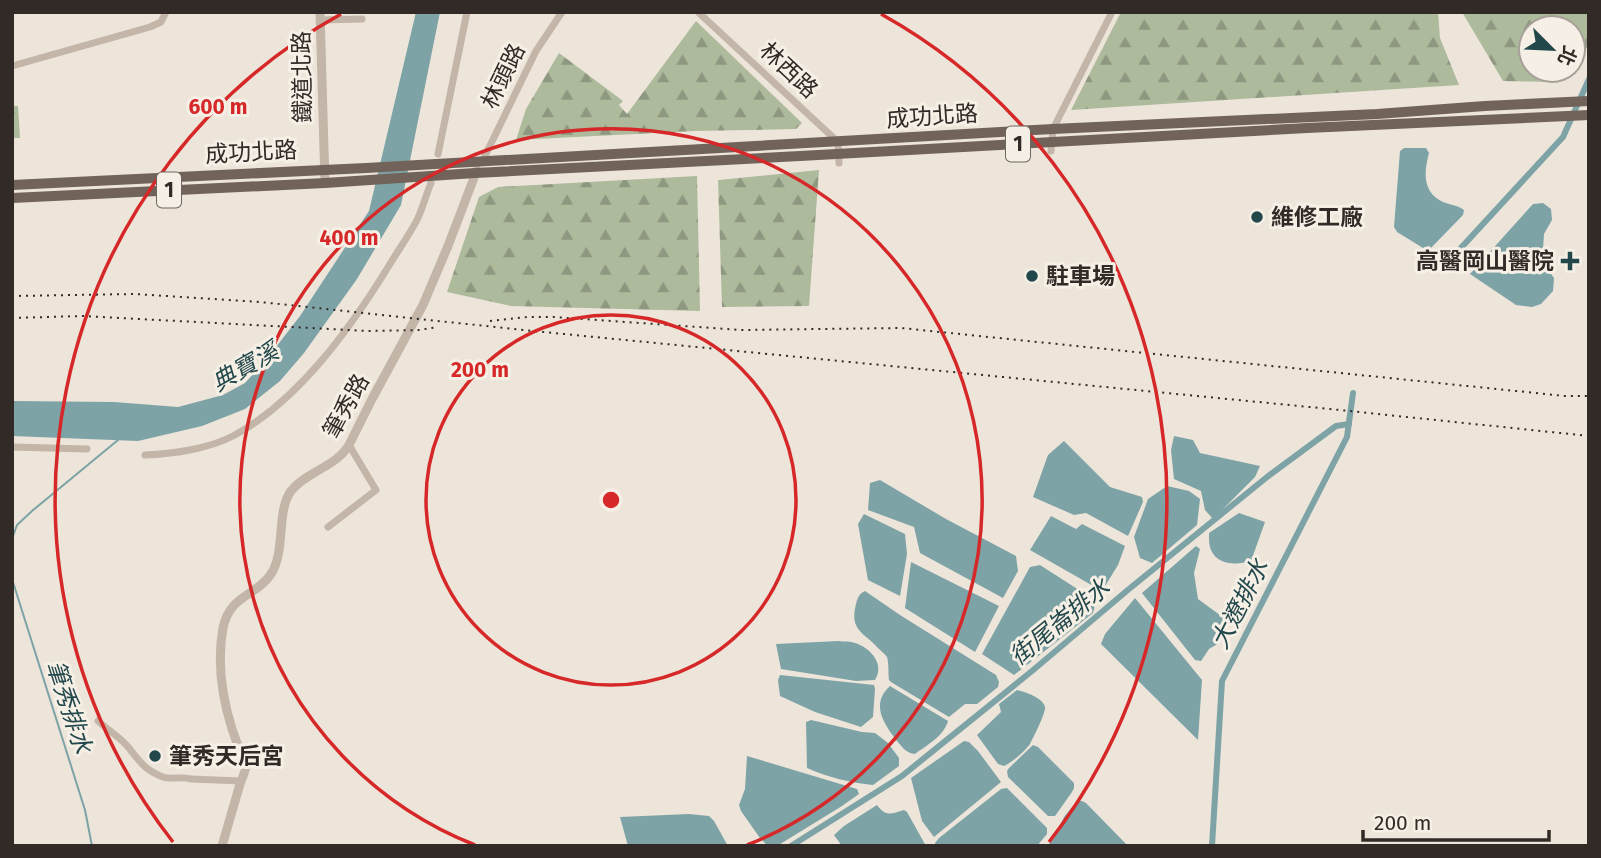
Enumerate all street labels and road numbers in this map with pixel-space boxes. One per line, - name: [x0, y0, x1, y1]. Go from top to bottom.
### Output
- street label: 鐵道北路: [287, 31, 317, 123]
- street label: 林西路: [754, 36, 824, 104]
- street label: 林頭路: [475, 39, 531, 113]
- street label: 成功北路: [885, 99, 979, 133]
- road number: 1: [1006, 127, 1030, 162]
- street label: 成功北路: [204, 136, 298, 168]
- road number: 1: [157, 172, 181, 208]
- street label: 筆秀路: [317, 369, 375, 443]

